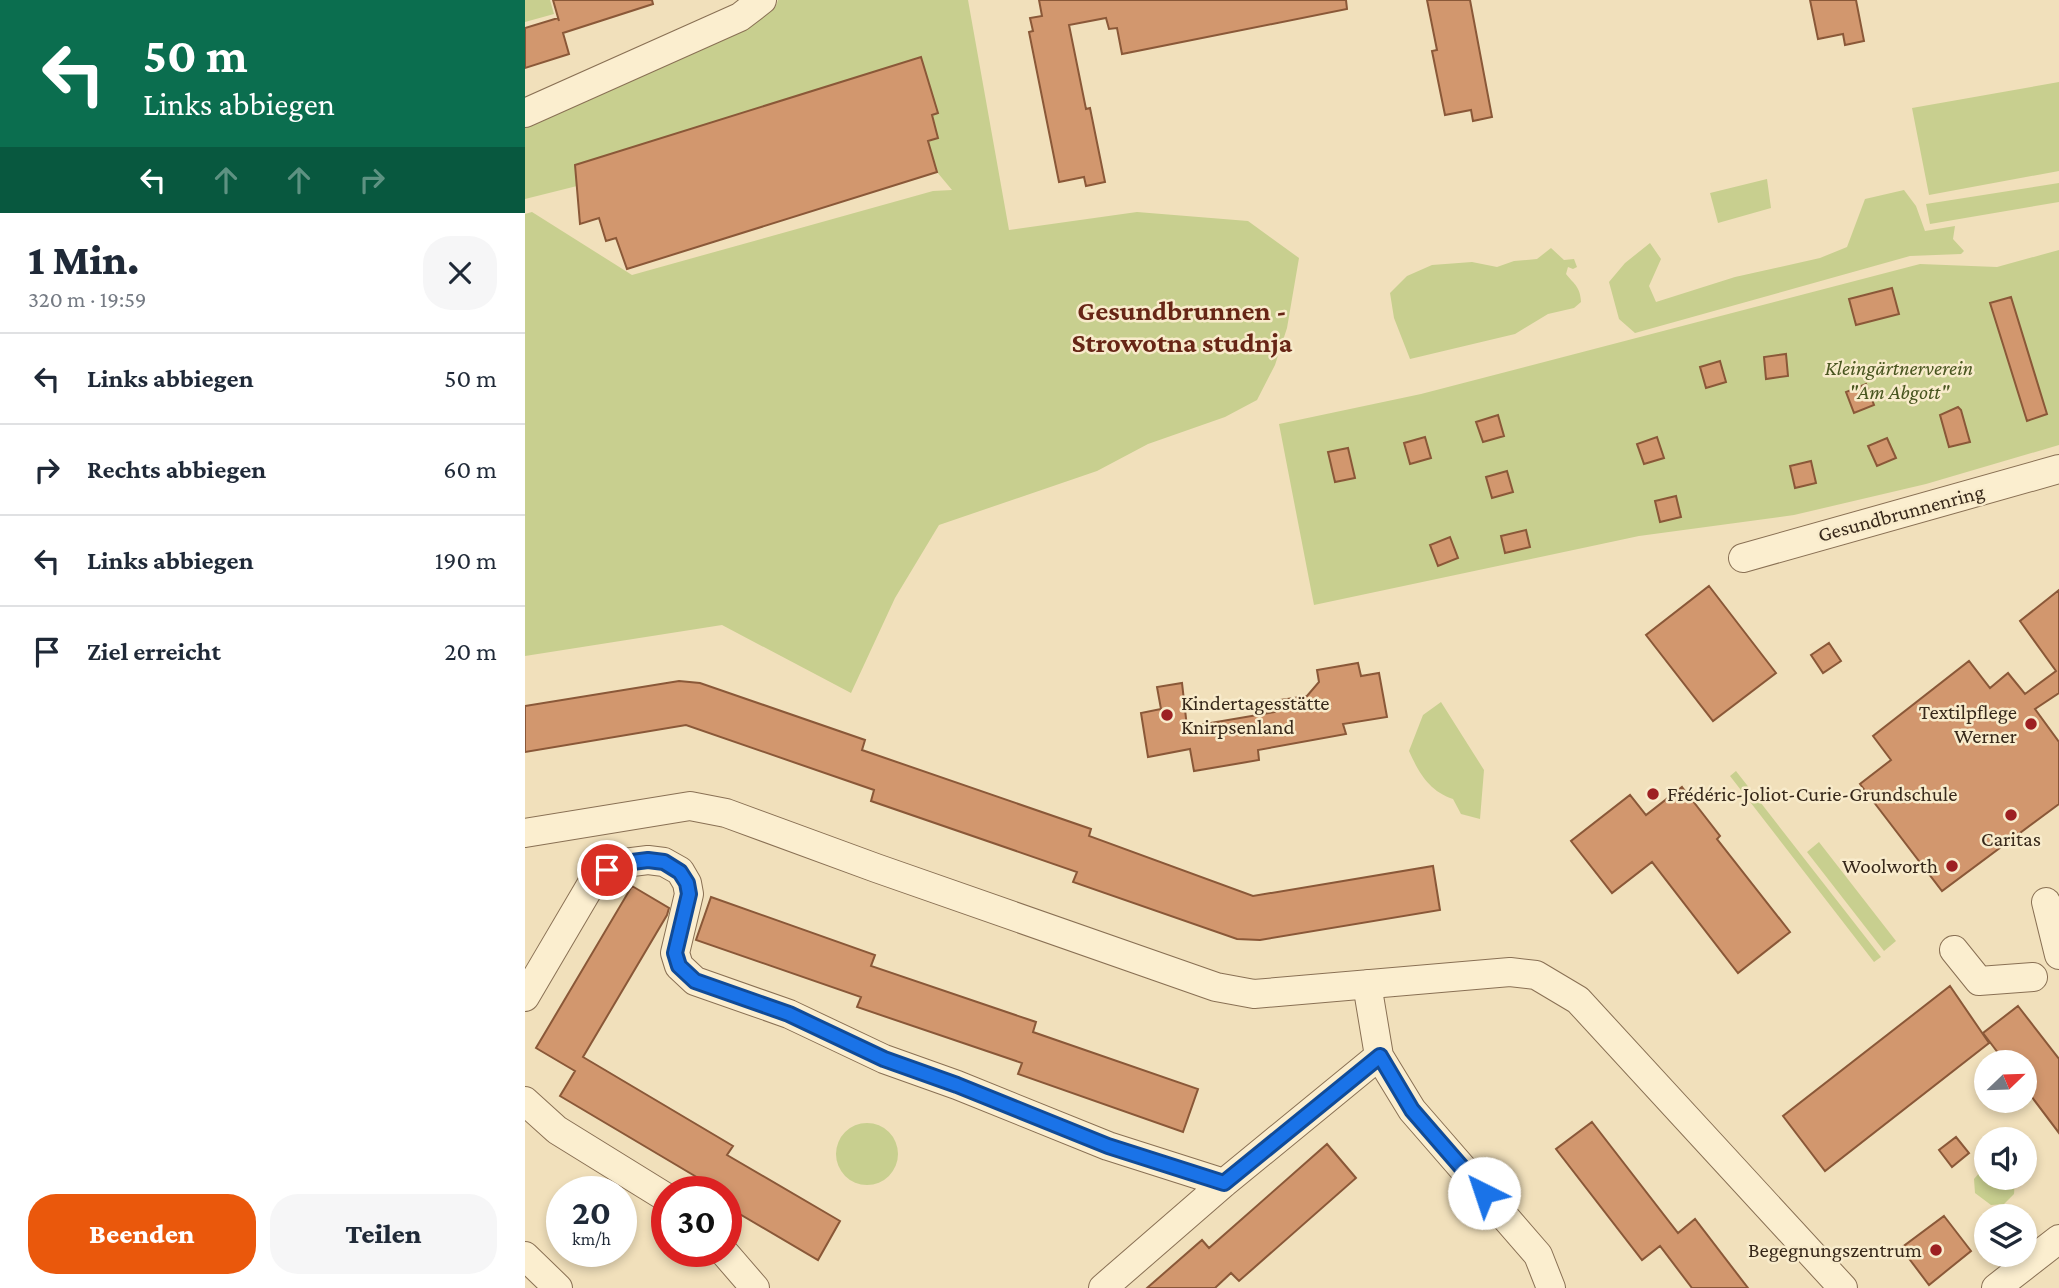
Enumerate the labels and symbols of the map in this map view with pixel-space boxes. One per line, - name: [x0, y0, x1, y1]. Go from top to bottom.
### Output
- district label: Gesundbrunnen - Strowotna studnja: [1072, 295, 1293, 358]
- park label: Kleingärtnerverein "Am Abgott": [1825, 356, 1973, 404]
- street label: Gesundbrunnenring: [1815, 479, 1987, 547]
- place label: Kindertagesstätte Knirpsenland: [1181, 691, 1329, 739]
- place label: Textilpflege Werner: [1919, 700, 2018, 748]
- marker: Kindertagesstätte Knirpsenland: [1159, 707, 1175, 723]
- marker: Textilpflege Werner: [2023, 716, 2039, 732]
- place label: Frédéric-Joliot-Curie-Grundschule: [1667, 782, 1958, 806]
- marker: Frédéric-Joliot-Curie-Grundschule: [1645, 786, 1661, 802]
- marker: Caritas: [2003, 807, 2019, 823]
- place label: Caritas: [1981, 827, 2041, 851]
- pin: [577, 840, 637, 900]
- place label: Woolworth: [1842, 854, 1938, 878]
- marker: Woolworth: [1944, 858, 1960, 874]
- north arrow: [1974, 1050, 2037, 1113]
- position arrow: [1447, 1156, 1521, 1230]
- speed limit sign: 30: [651, 1176, 742, 1267]
- place label: Begegnungszentrum: [1748, 1238, 1922, 1262]
- marker: Begegnungszentrum: [1928, 1242, 1944, 1258]

